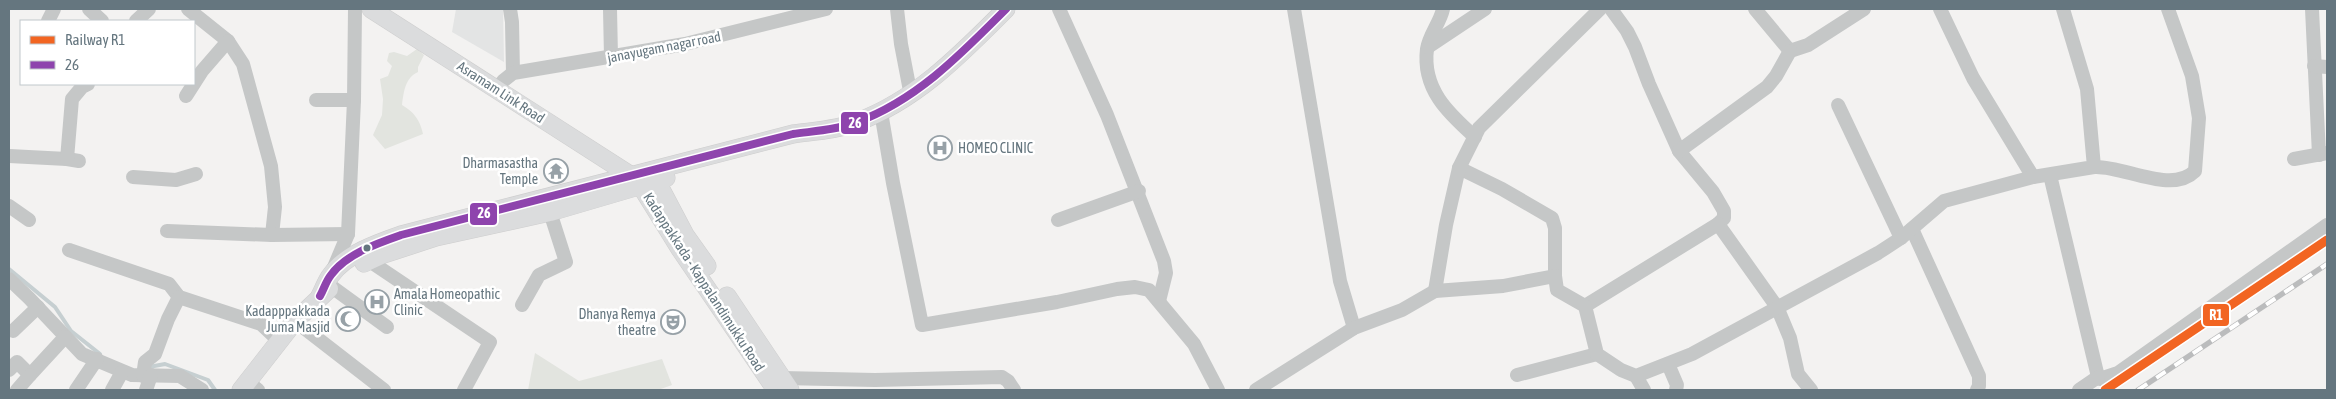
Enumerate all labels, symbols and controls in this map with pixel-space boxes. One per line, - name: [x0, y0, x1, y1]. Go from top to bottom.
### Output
- legend: [20, 20, 195, 85]
- street label: janayugam nagar road: [605, 28, 722, 66]
- text: Railway R1: [65, 31, 125, 48]
- text: 26: [65, 56, 79, 73]
- street label: Asramam Link Road: [454, 58, 548, 126]
- line badge: 26: [840, 111, 869, 135]
- text: 26: [848, 115, 862, 131]
- hospital icon: HOMEO CLINIC: [927, 135, 953, 161]
- place label: HOMEO CLINIC: [958, 140, 1034, 156]
- place label: Dharmasastha Temple: [462, 155, 538, 187]
- temple icon: Dharmasastha Temple: [543, 158, 569, 184]
- street label: Kadappakkada - Kappalandimukku Road: [640, 190, 768, 374]
- line badge: 26: [469, 202, 498, 226]
- text: 26: [477, 205, 491, 221]
- unlabelled marker: [362, 243, 372, 253]
- place label: Amala Homeopathic Clinic: [394, 286, 500, 318]
- hospital icon: Amala Homeopathic Clinic: [364, 289, 390, 315]
- place label: Kadapppakkada Juma Masjid: [245, 303, 330, 335]
- line badge: R1: [2202, 303, 2230, 327]
- mosque icon: Kadapppakkada Juma Masjid: [335, 306, 361, 332]
- place label: Dhanya Remya theatre: [578, 306, 656, 338]
- text: R1: [2209, 307, 2223, 323]
- theatre icon: Dhanya Remya theatre: [660, 309, 686, 335]

